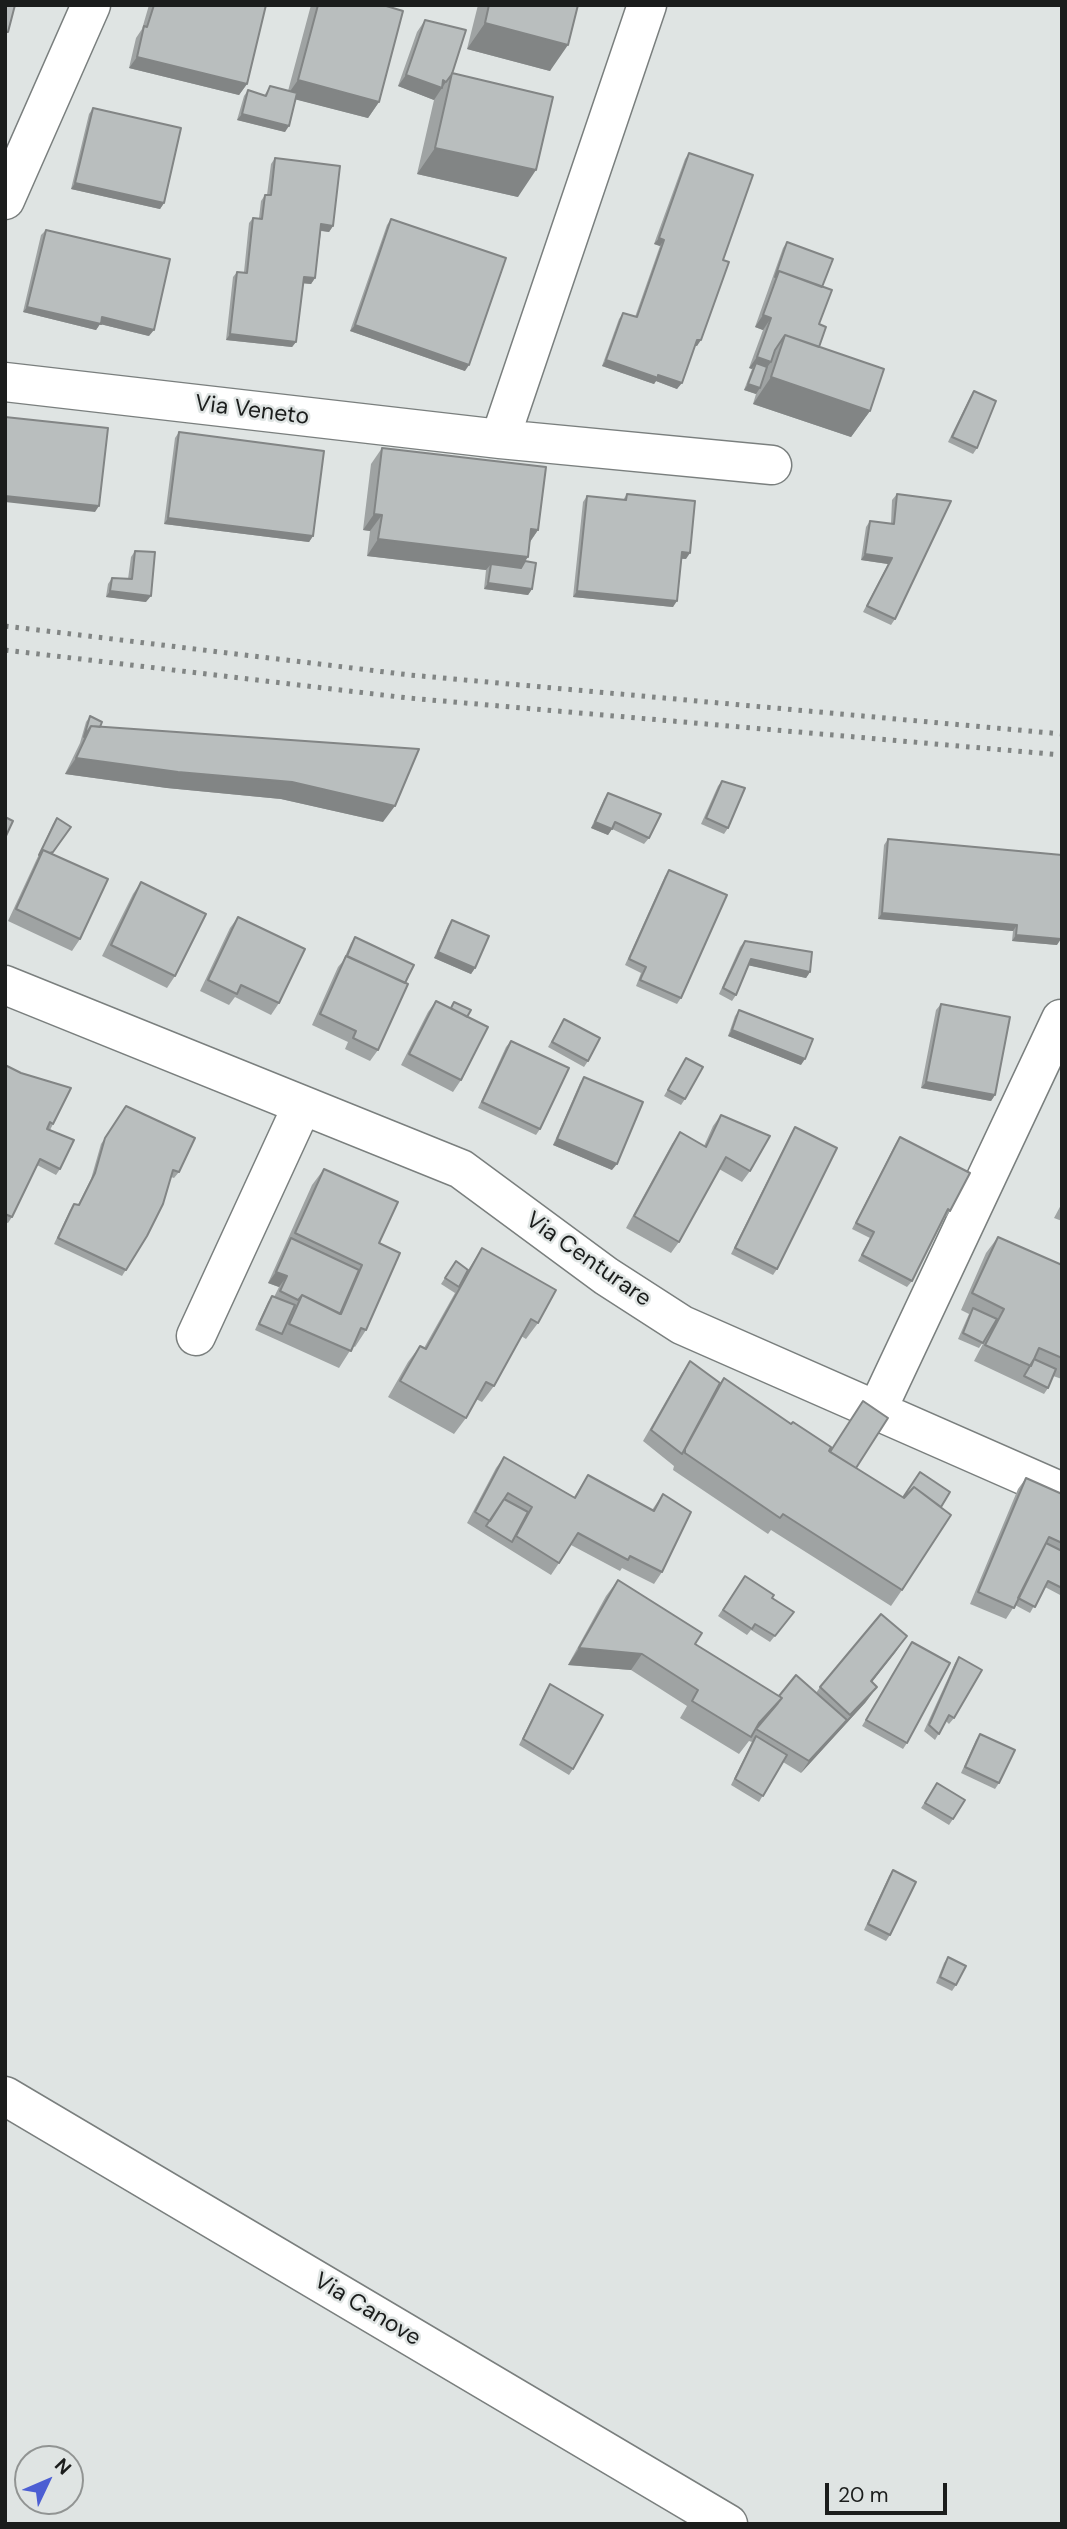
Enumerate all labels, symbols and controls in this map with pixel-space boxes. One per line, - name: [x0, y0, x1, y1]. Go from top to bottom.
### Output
- street label: Via Veneto: [193, 390, 311, 432]
- street label: Via Centurare: [520, 1207, 656, 1313]
- street label: Via Canove: [309, 2267, 425, 2353]
- north arrow: [14, 2445, 84, 2515]
- text: N: [49, 2453, 77, 2480]
- scale bar: [829, 2470, 951, 2514]
- text: 20 m: [838, 2481, 889, 2509]

